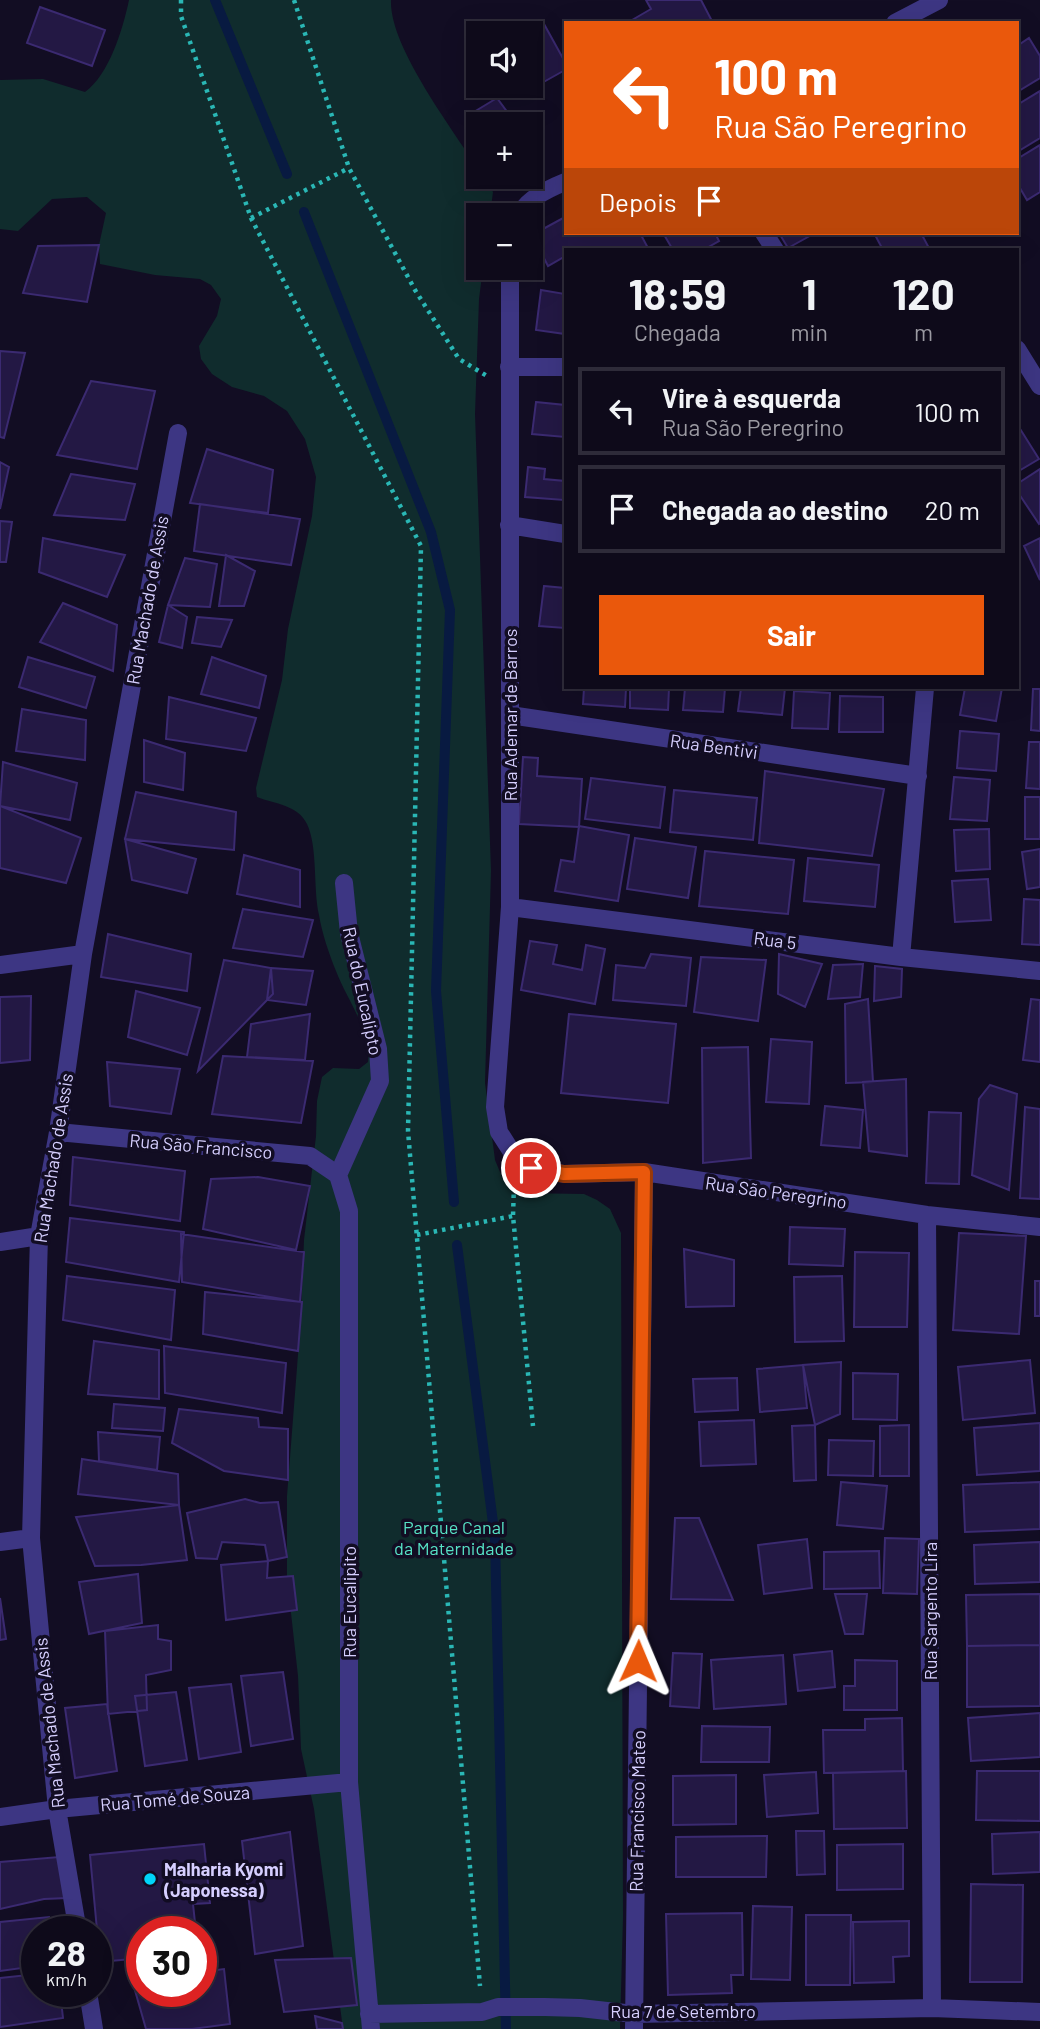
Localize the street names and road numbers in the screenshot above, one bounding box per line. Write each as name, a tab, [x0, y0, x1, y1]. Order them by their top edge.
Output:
street label: Rua Machado de Assis	[121, 514, 173, 686]
street label: Rua Ademar de Barros	[499, 629, 521, 801]
street label: Rua Bentivi	[669, 729, 759, 763]
street label: Rua do Eucalipto	[339, 925, 387, 1057]
street label: Rua 5	[752, 926, 798, 954]
street label: Rua Machado de Assis	[29, 1072, 77, 1244]
street label: Rua São Francisco	[129, 1129, 273, 1163]
street label: Rua São Peregrino	[704, 1171, 848, 1213]
street label: Rua Sargento Lira	[919, 1542, 941, 1680]
street label: Rua Eucalipito	[338, 1546, 360, 1658]
street label: Rua Machado de Assis	[29, 1637, 69, 1809]
street label: Rua Francisco Mateo	[625, 1730, 649, 1892]
street label: Rua Tomé de Souza	[99, 1780, 251, 1816]
street label: Rua 7 de Setembro	[610, 2000, 756, 2022]

